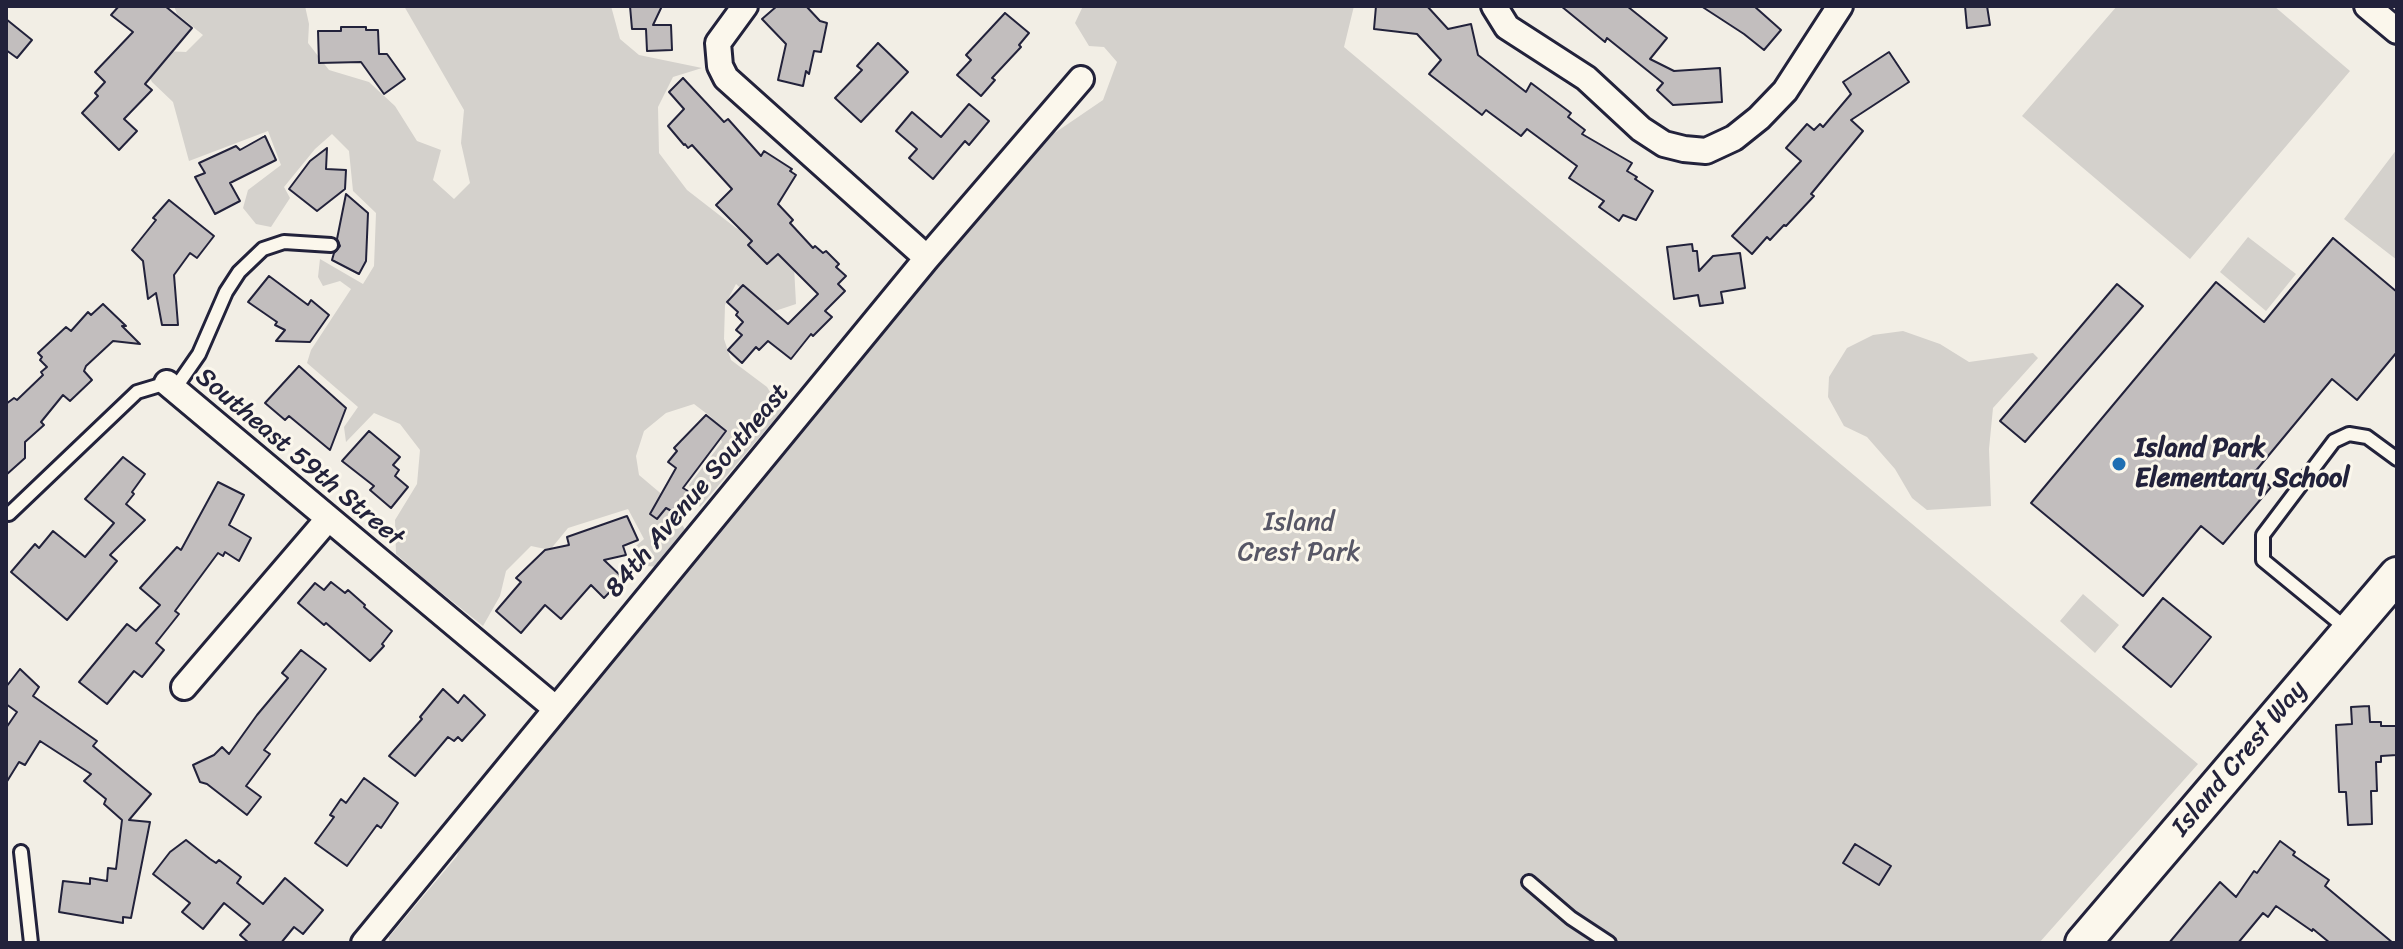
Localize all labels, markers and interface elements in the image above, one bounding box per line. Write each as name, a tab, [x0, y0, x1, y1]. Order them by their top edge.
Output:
street label: Southeast 59th Street	[189, 362, 409, 554]
street label: 84th Avenue Southeast	[599, 378, 797, 604]
place label: Island Park Elementary School	[2135, 433, 2350, 494]
marker: Island Park Elementary School	[2110, 455, 2128, 473]
park label: Island Crest Park	[1238, 507, 1360, 568]
street label: Island Crest Way	[2166, 675, 2314, 843]

